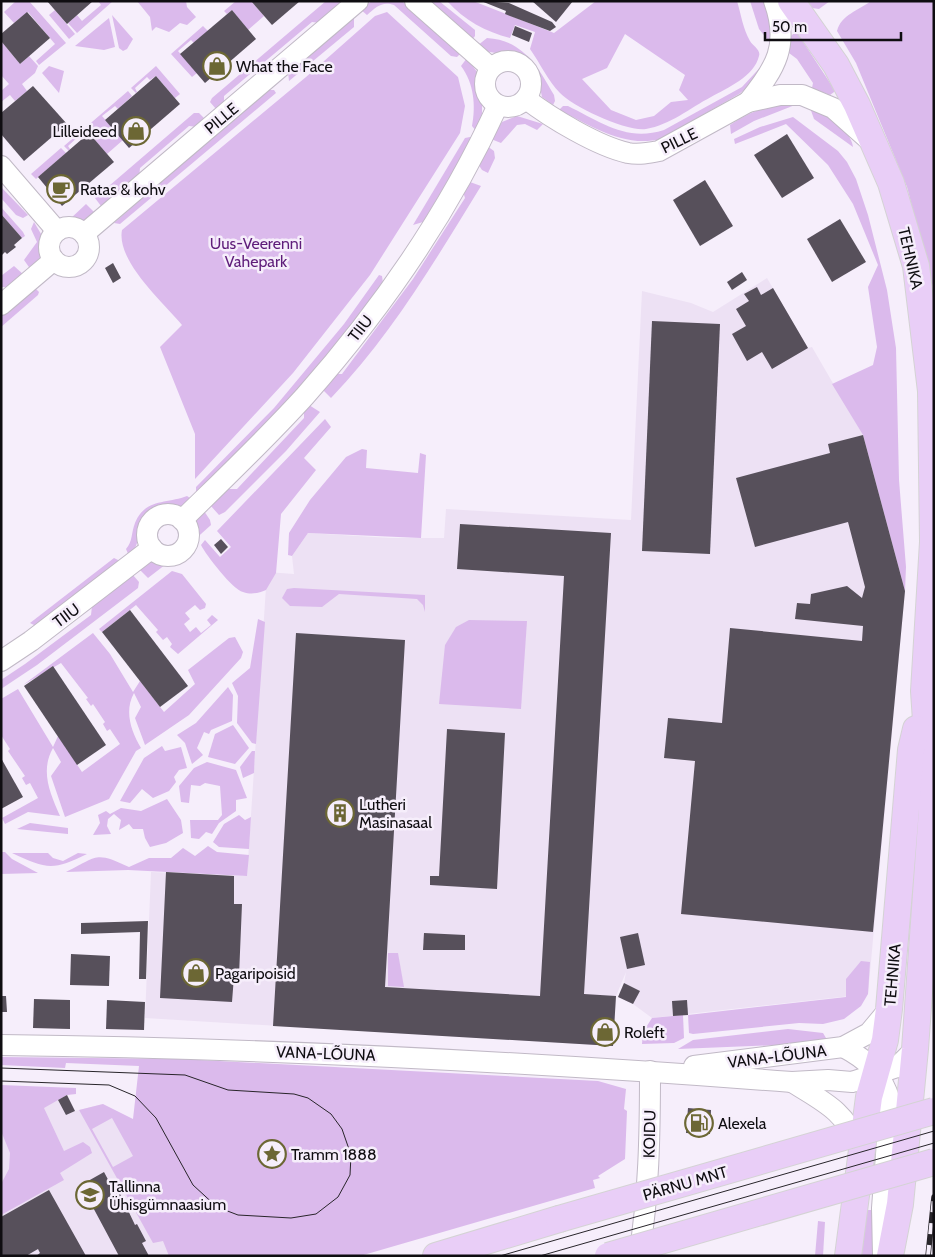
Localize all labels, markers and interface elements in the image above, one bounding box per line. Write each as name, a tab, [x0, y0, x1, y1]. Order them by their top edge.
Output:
scale bar	[765, 10, 901, 42]
text: 50 m	[772, 18, 807, 36]
shop icon: What the Face	[202, 51, 232, 81]
place label: What the Face	[236, 57, 333, 76]
street label: PILLE	[201, 99, 242, 138]
shop icon: Lilleideed	[121, 116, 151, 146]
place label: Lilleideed	[52, 122, 117, 141]
street label: PILLE	[658, 123, 701, 157]
cafe icon: Ratas & kohv	[46, 174, 76, 204]
place label: Ratas & kohv	[80, 180, 166, 199]
street label: TEHNIKA	[894, 225, 927, 291]
park label: Uus-Veerenni Vahepark	[210, 234, 302, 271]
street label: TIIU	[344, 311, 377, 345]
street label: TIIU	[49, 599, 83, 631]
place label: Lutheri Masinasaal	[359, 795, 432, 832]
building icon: Lutheri Masinasaal	[325, 798, 355, 828]
street label: TEHNIKA	[880, 943, 905, 1007]
shop icon: Pagaripoisid	[181, 958, 211, 988]
place label: Pagaripoisid	[215, 964, 296, 983]
shop icon: Roleft	[590, 1017, 620, 1047]
place label: Roleft	[624, 1023, 665, 1042]
street label: VANA-LÕUNA	[727, 1041, 828, 1072]
street label: VANA-LÕUNA	[276, 1042, 376, 1065]
fuel station icon: Alexela	[684, 1108, 714, 1138]
street label: KOIDU	[640, 1110, 659, 1158]
place label: Alexela	[718, 1114, 767, 1133]
place icon: Tramm 1888	[257, 1139, 287, 1169]
place label: Tramm 1888	[291, 1145, 377, 1164]
street label: PÄRNU MNT	[641, 1162, 730, 1205]
place label: Tallinna Ühisgümnaasium	[109, 1177, 226, 1214]
school or university icon: Tallinna Ühisgümnaasium	[75, 1180, 105, 1210]

